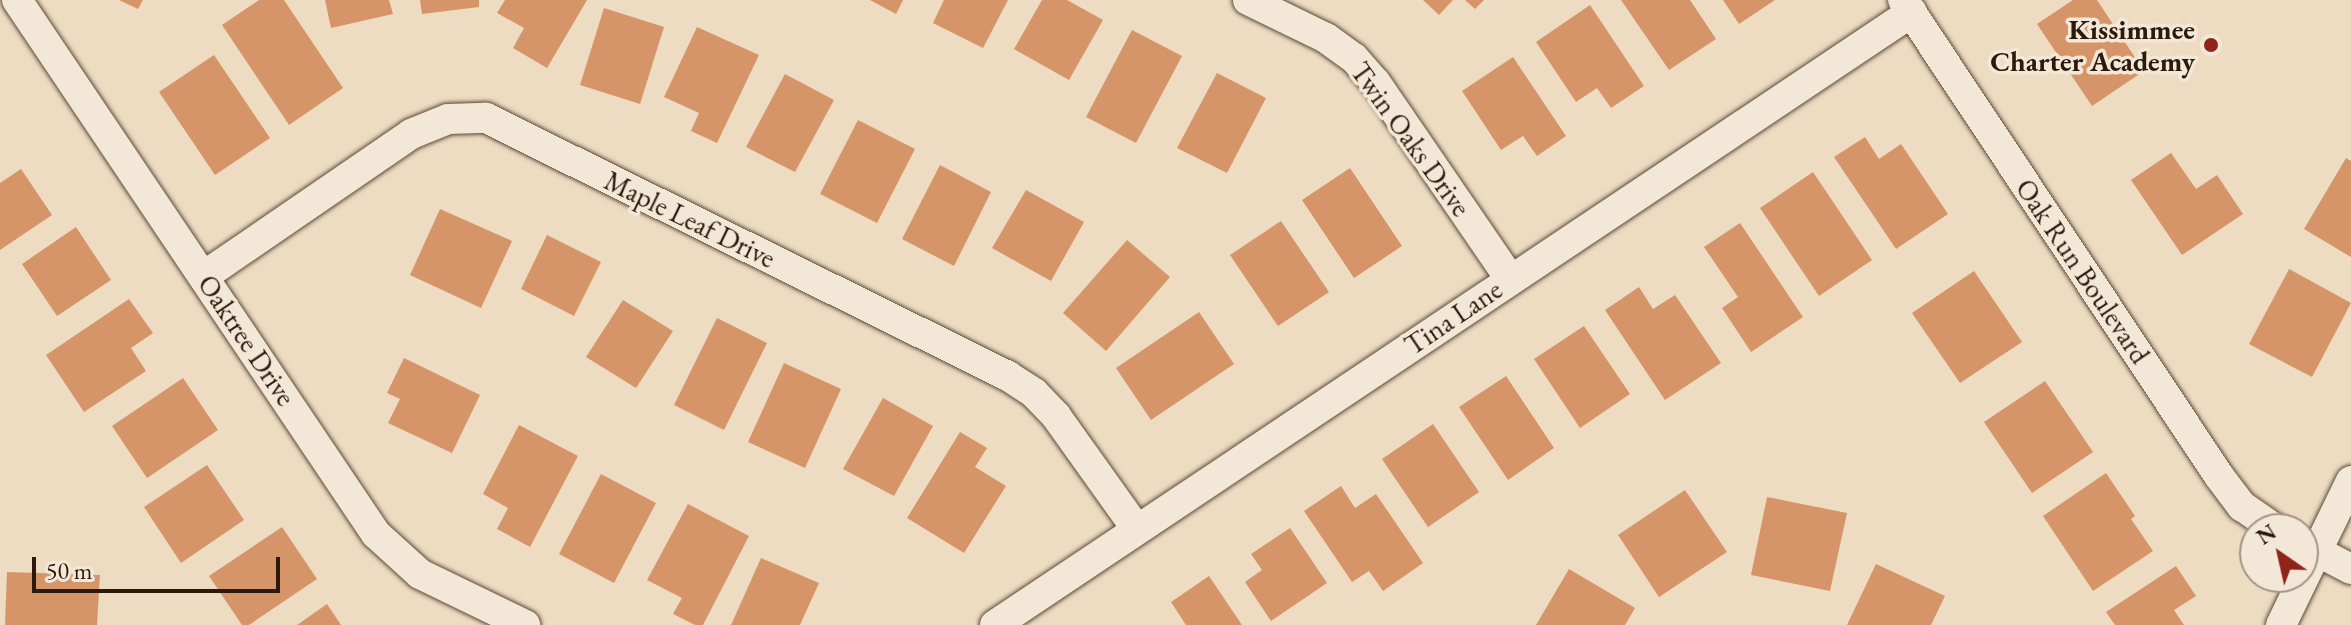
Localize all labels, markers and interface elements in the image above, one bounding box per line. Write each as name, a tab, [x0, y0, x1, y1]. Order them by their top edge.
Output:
place label: Kissimmee Charter Academy	[1990, 12, 2195, 78]
marker: Kissimmee Charter Academy	[2202, 36, 2220, 54]
street label: Twin Oaks Drive	[1344, 55, 1478, 223]
street label: Maple Leaf Drive	[599, 163, 781, 275]
street label: Oak Run Boulevard	[2009, 172, 2157, 370]
street label: Oaktree Drive	[191, 268, 303, 412]
street label: Tina Lane	[1398, 272, 1508, 362]
north arrow	[2239, 513, 2319, 593]
text: N	[2251, 517, 2282, 551]
scale bar	[36, 541, 284, 591]
text: 50 m	[46, 555, 93, 586]

